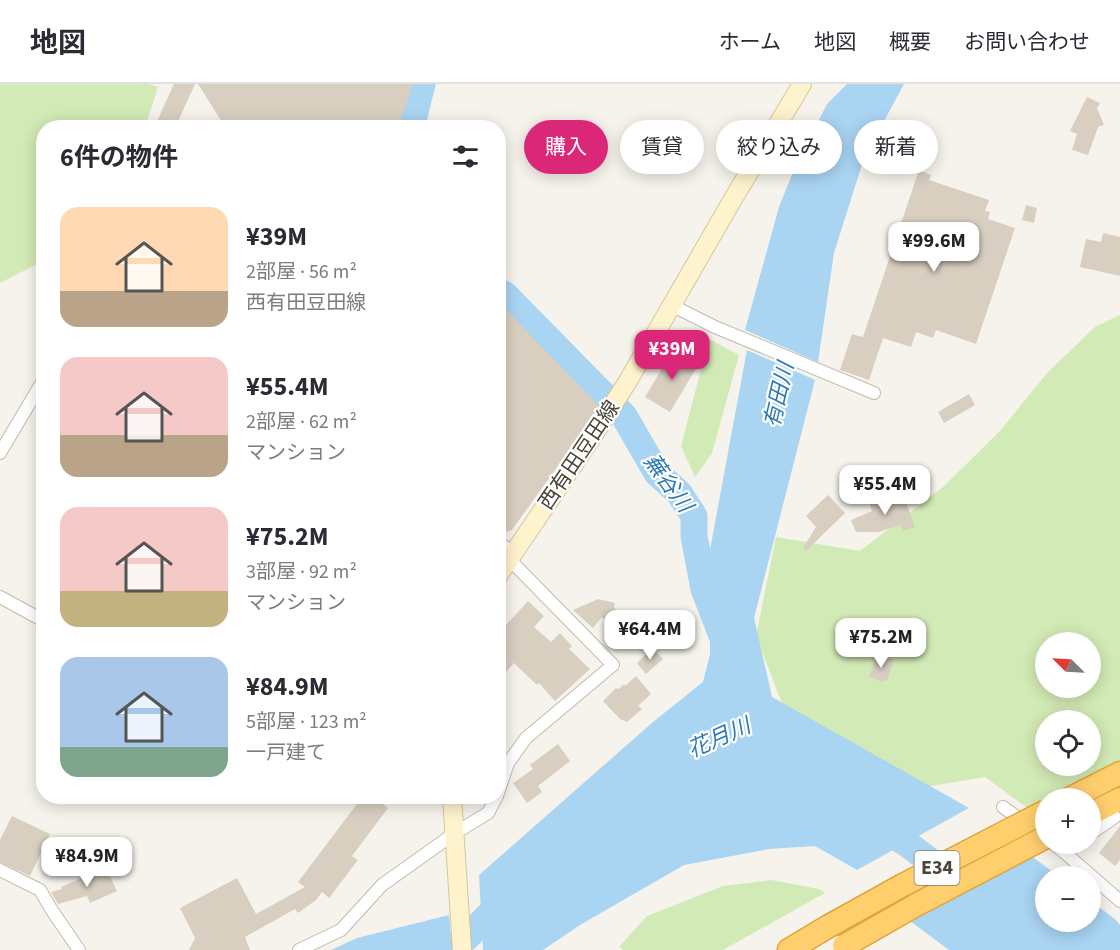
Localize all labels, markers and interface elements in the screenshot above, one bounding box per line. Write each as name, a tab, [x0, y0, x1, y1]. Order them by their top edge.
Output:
text: 地図	[30, 23, 86, 63]
text: ホーム	[719, 27, 781, 57]
text: 地図	[814, 27, 856, 57]
text: 概要	[889, 27, 931, 57]
text: お問い合わせ	[964, 27, 1090, 57]
chip: 購入	[524, 120, 608, 174]
chip: 賃貸	[620, 120, 704, 174]
chip: 絞り込み	[716, 120, 842, 174]
chip: 新着	[854, 120, 938, 174]
text: 6件の物件	[60, 139, 178, 176]
icon: filters	[449, 140, 482, 173]
text: ¥39M	[246, 218, 307, 255]
pin: ¥99.6M	[885, 222, 983, 273]
text: ¥99.6M	[902, 227, 966, 255]
icon: home	[108, 231, 180, 303]
text: 2部屋 · 56 m²	[246, 258, 357, 286]
text: 西有田豆田線	[246, 289, 366, 317]
pin: ¥39M	[636, 330, 708, 381]
text: ¥39M	[649, 335, 695, 363]
water label: 有田川	[756, 357, 802, 431]
text: ¥55.4M	[246, 368, 329, 405]
icon: home	[108, 381, 180, 453]
street label: 西有田豆田線	[531, 394, 627, 516]
text: 2部屋 · 62 m²	[246, 408, 357, 436]
text: マンション	[246, 439, 346, 467]
water label: 蕪谷川	[636, 447, 702, 521]
pin: ¥55.4M	[836, 465, 934, 516]
text: ¥55.4M	[853, 470, 917, 498]
text: ¥75.2M	[246, 518, 329, 555]
icon: home	[108, 531, 180, 603]
text: 3部屋 · 92 m²	[246, 558, 357, 586]
text: マンション	[246, 589, 346, 617]
pin: ¥64.4M	[601, 610, 699, 661]
text: ¥64.4M	[618, 615, 682, 643]
pin: ¥75.2M	[832, 618, 930, 669]
text: ¥75.2M	[849, 623, 913, 651]
north arrow	[1035, 632, 1101, 698]
map controls	[1035, 632, 1101, 932]
text: ¥84.9M	[246, 668, 329, 705]
icon: home	[108, 681, 180, 753]
text: 5部屋 · 123 m²	[246, 708, 367, 736]
water label: 花月川	[682, 709, 757, 766]
button: locate	[1035, 710, 1101, 776]
text: 一戸建て	[246, 739, 326, 767]
button: +	[1035, 788, 1101, 854]
pin: ¥84.9M	[38, 837, 136, 888]
text: ¥84.9M	[55, 842, 119, 870]
road number: E34	[914, 851, 960, 885]
button: −	[1035, 866, 1101, 932]

